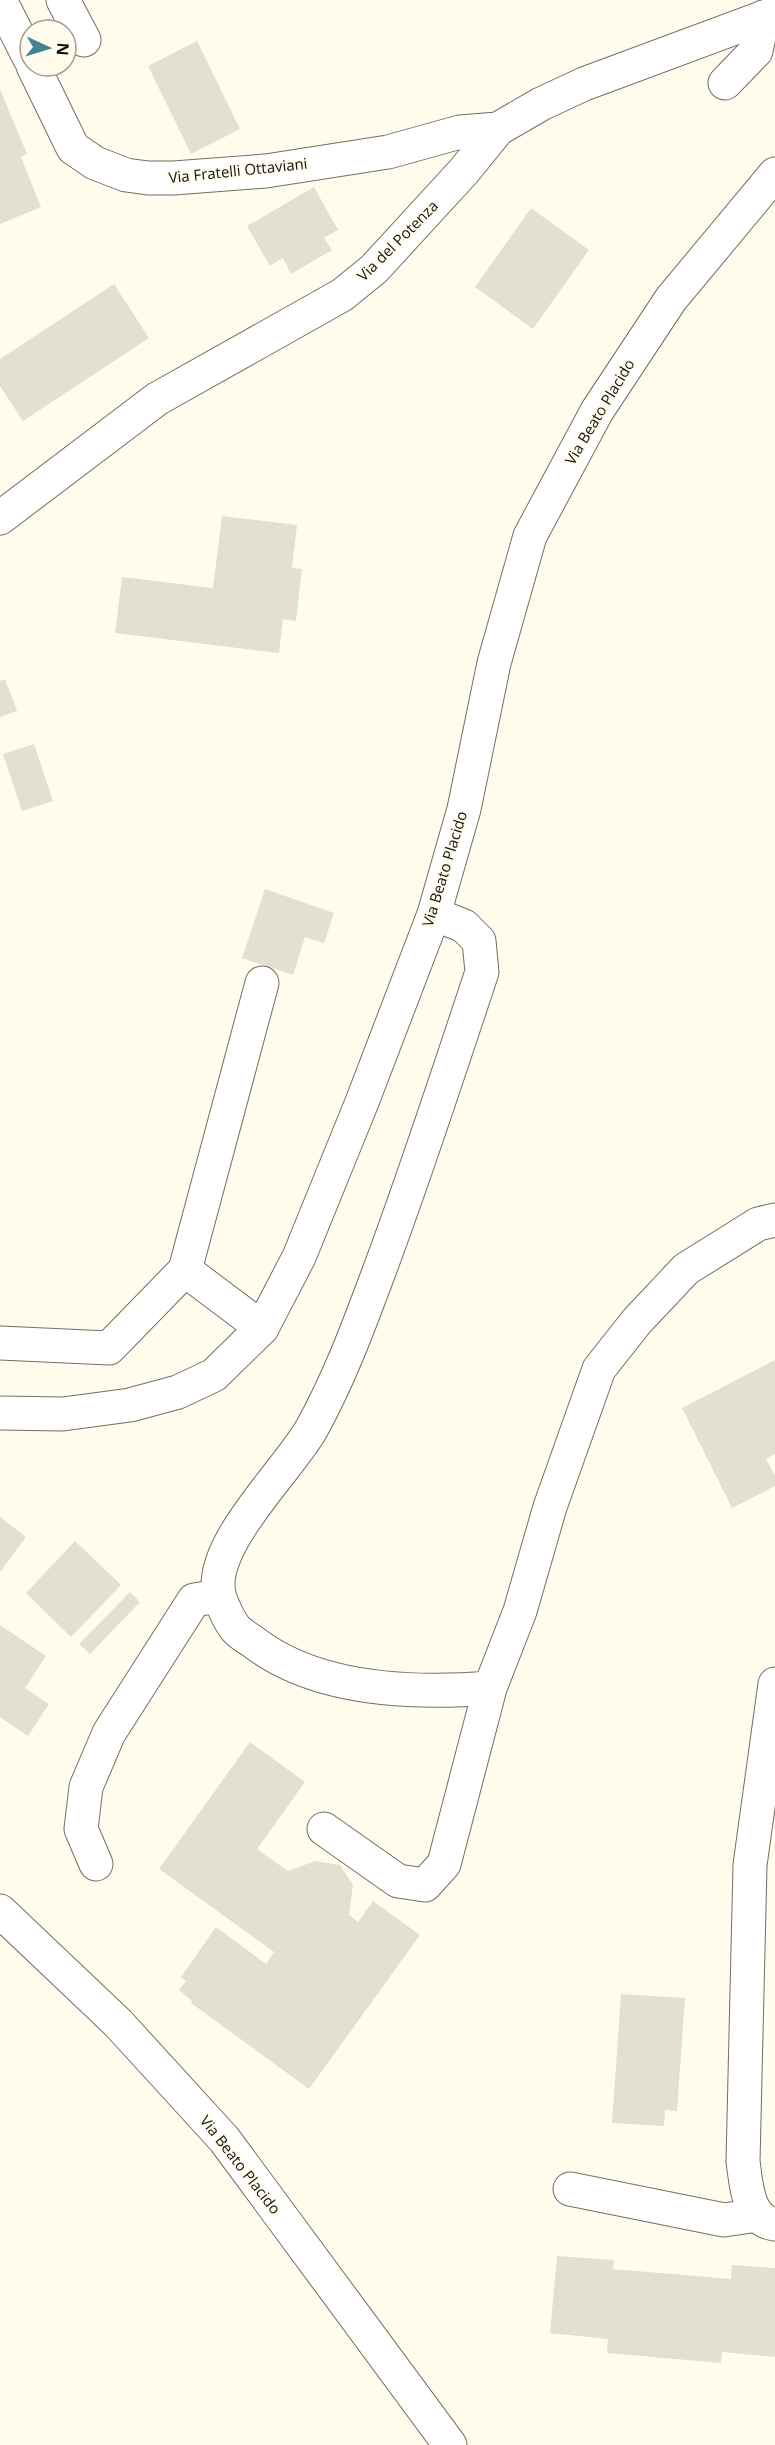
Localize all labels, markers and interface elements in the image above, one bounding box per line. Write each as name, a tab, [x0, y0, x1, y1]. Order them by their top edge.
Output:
north arrow	[18, 18, 78, 78]
text: N	[52, 42, 74, 56]
street label: Via Fratelli Ottaviani	[167, 153, 308, 187]
street label: Via del Potenza	[353, 196, 442, 285]
street label: Via Beato Placido	[560, 355, 639, 468]
street label: Via Beato Placido	[417, 808, 471, 929]
street label: Via Beato Placido	[196, 2111, 286, 2218]

